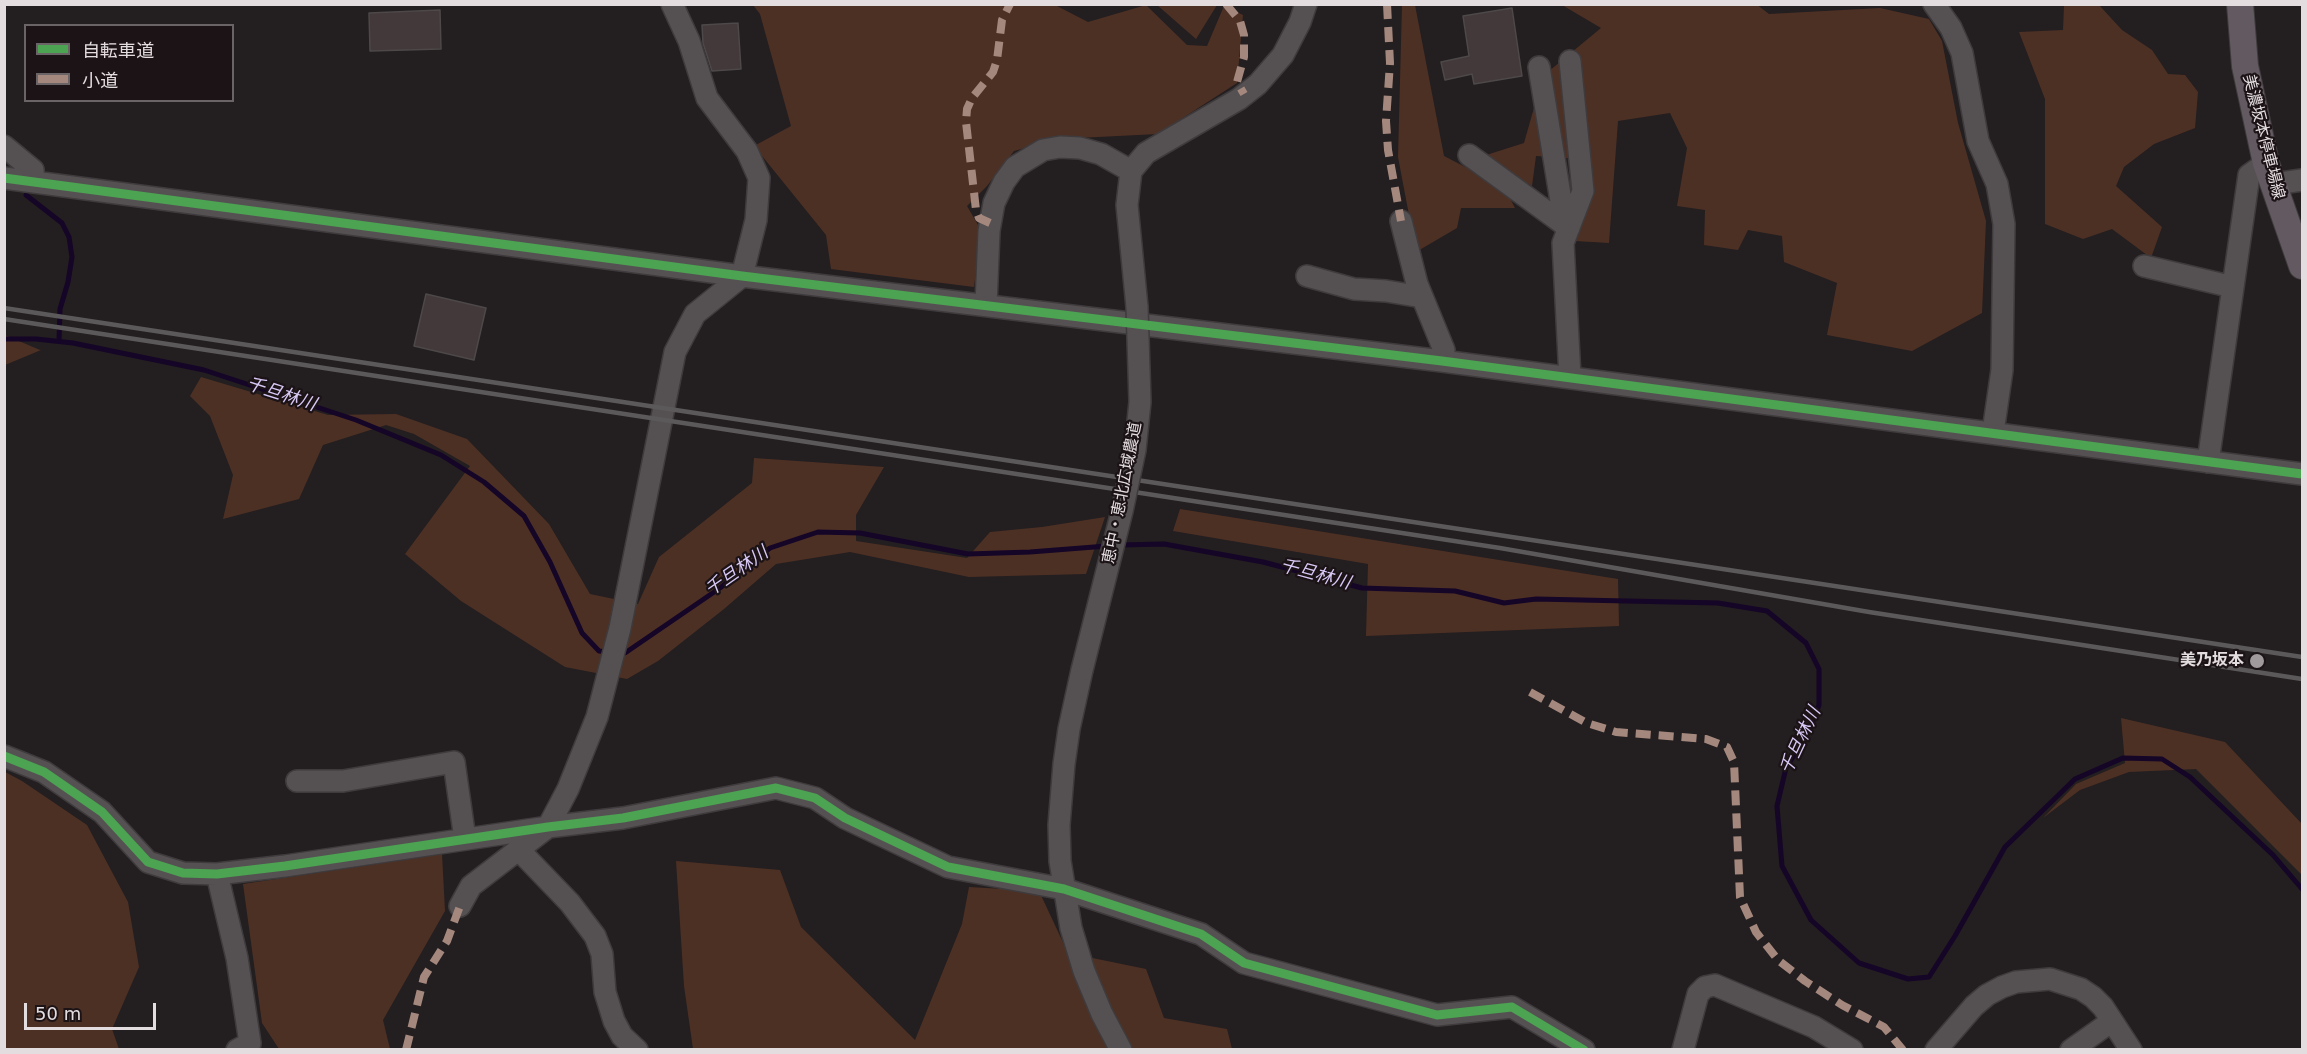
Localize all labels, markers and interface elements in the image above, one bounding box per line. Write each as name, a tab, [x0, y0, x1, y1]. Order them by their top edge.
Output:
legend	[24, 24, 234, 102]
text: 自転車道	[82, 40, 154, 61]
text: 小道	[82, 70, 118, 91]
street label: 美濃坂本停車場線	[2238, 73, 2288, 201]
water label: 千旦林川	[243, 374, 319, 416]
street label: 恵中・恵北広域農道	[1100, 420, 1146, 566]
water label: 千旦林川	[701, 543, 773, 601]
water label: 千旦林川	[1277, 555, 1353, 595]
place label: 美乃坂本	[2180, 651, 2244, 671]
marker: 美乃坂本	[2248, 652, 2266, 670]
water label: 千旦林川	[1776, 704, 1826, 778]
scale bar	[27, 991, 159, 1029]
text: 50 m	[35, 1003, 81, 1024]

